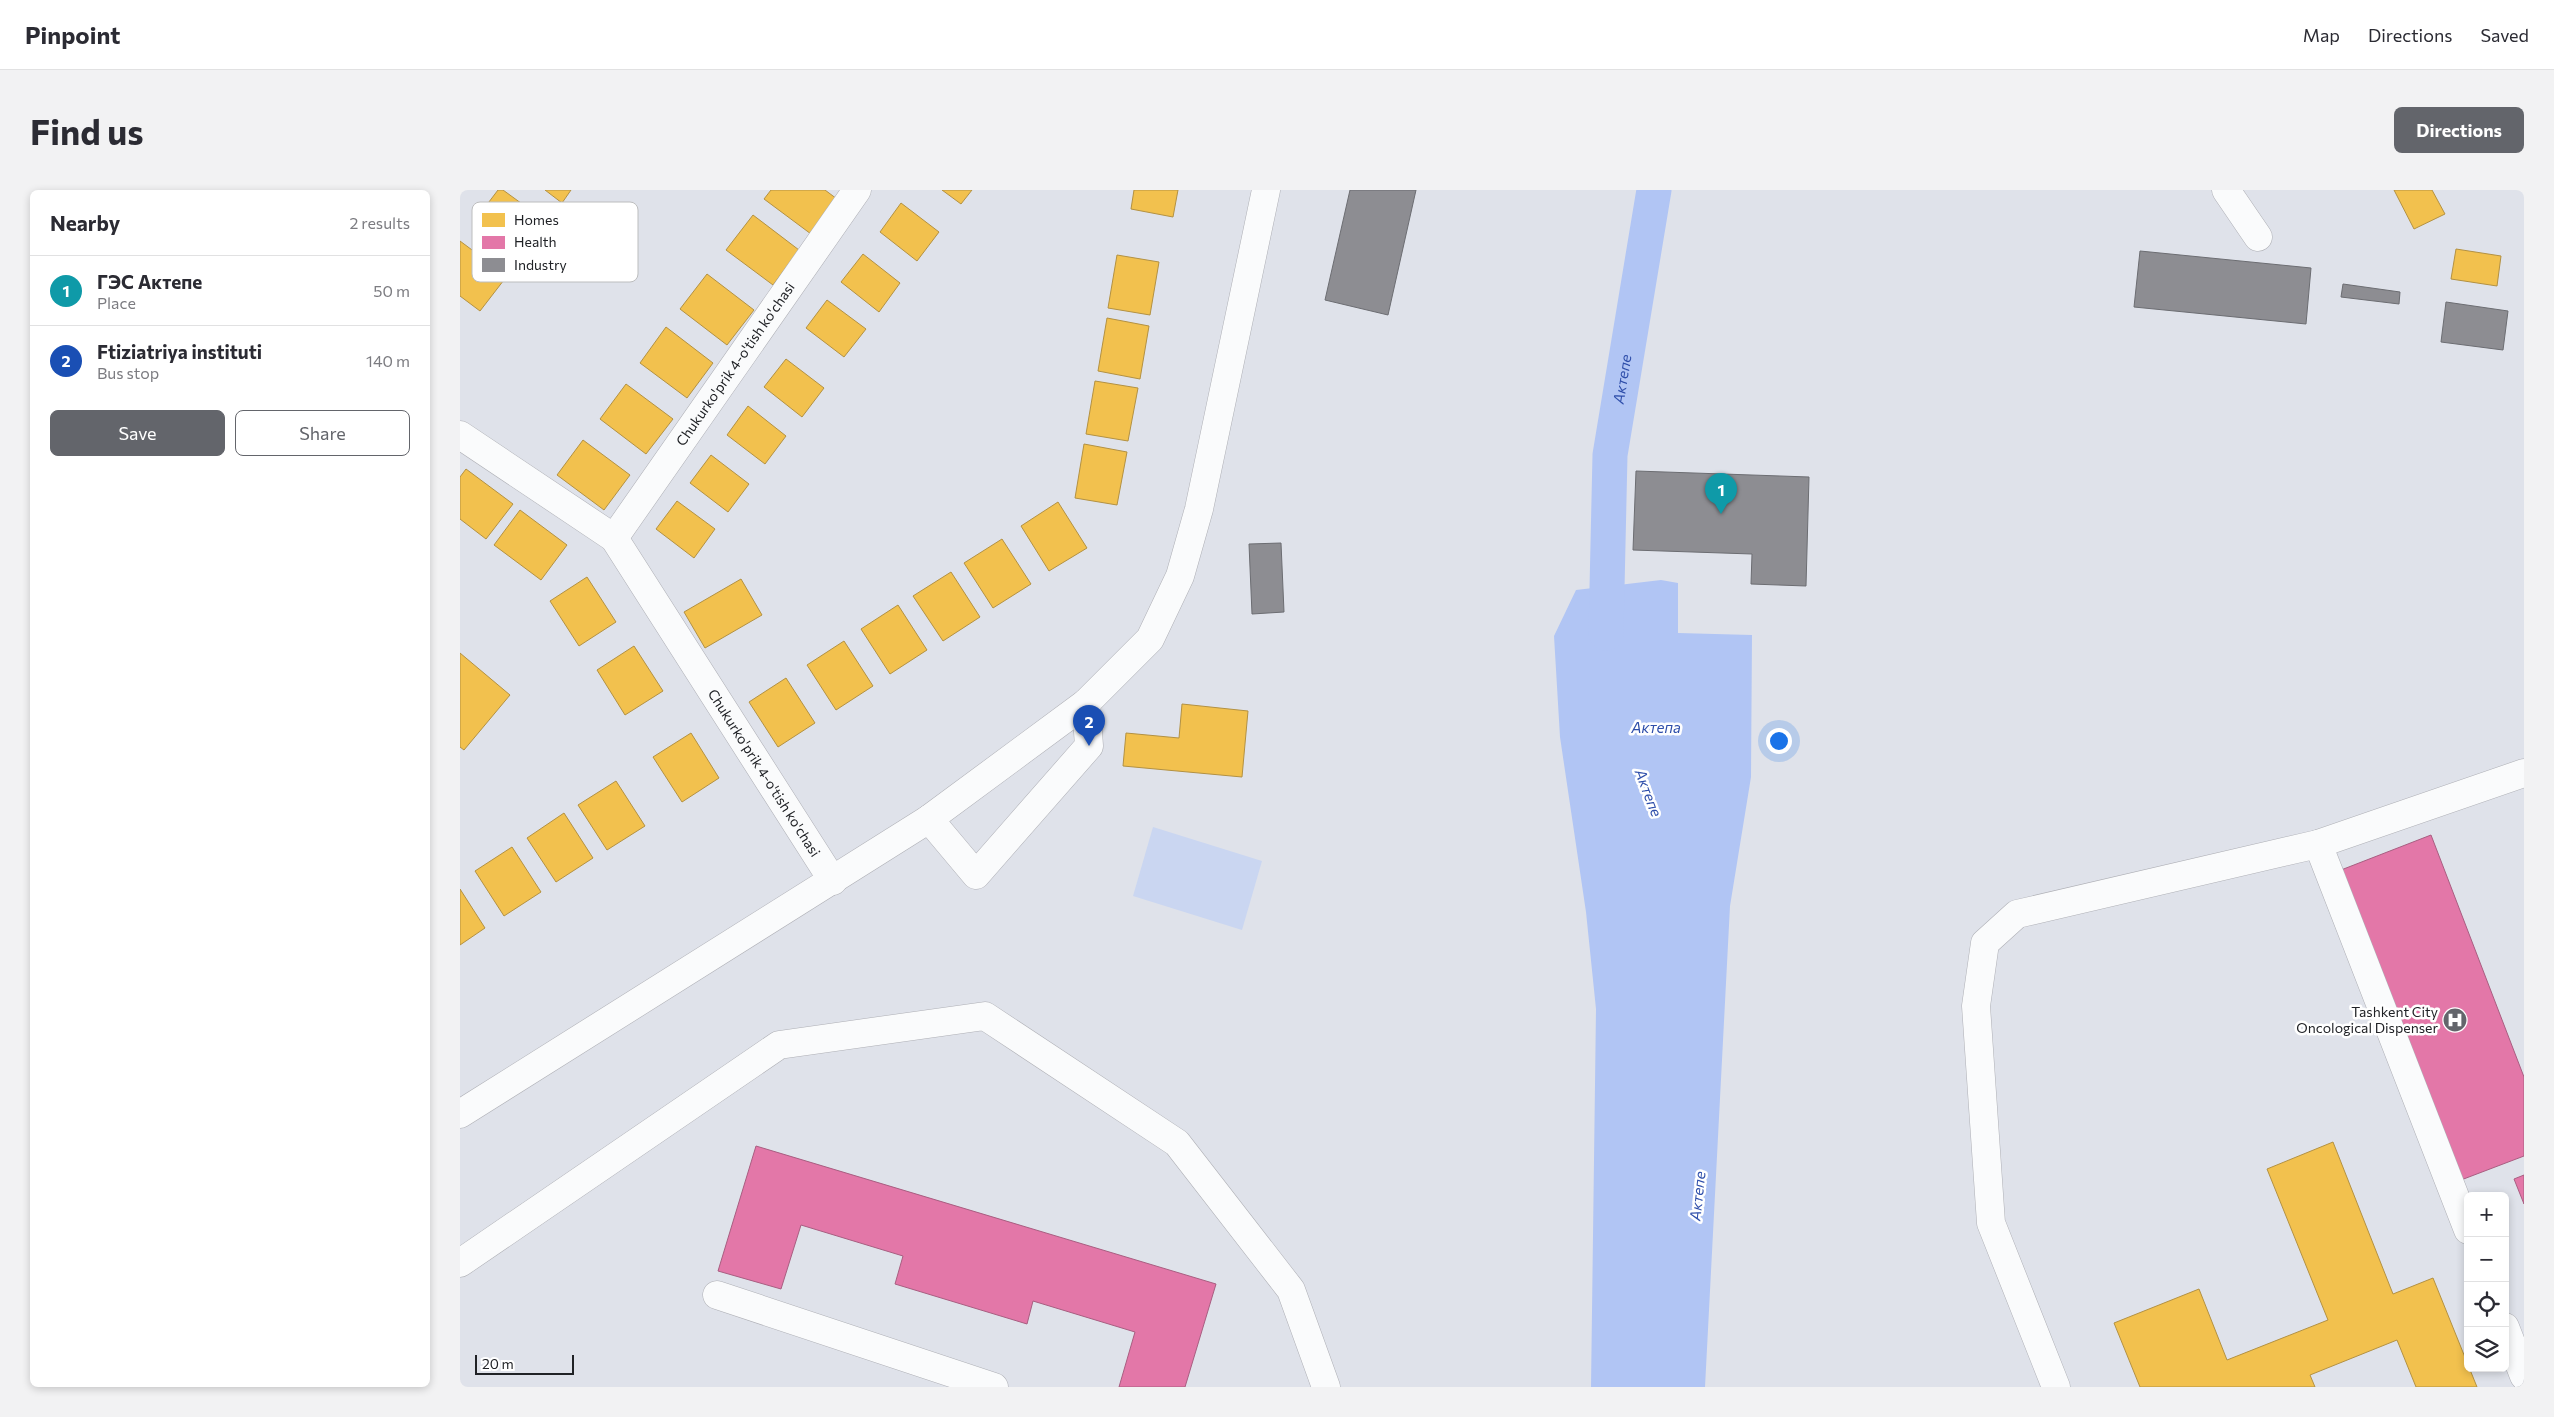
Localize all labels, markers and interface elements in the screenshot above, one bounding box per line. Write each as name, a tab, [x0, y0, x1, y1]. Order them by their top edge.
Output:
text: Pinpoint	[25, 20, 120, 49]
text: Map	[2303, 24, 2340, 46]
text: Directions	[2368, 24, 2452, 46]
text: Saved	[2480, 24, 2529, 46]
button: Directions	[2394, 107, 2524, 153]
text: Find us	[30, 109, 144, 152]
legend	[472, 202, 638, 282]
text: Nearby	[50, 210, 120, 235]
text: Homes	[514, 211, 559, 228]
text: 2 results	[349, 213, 410, 232]
text: Health	[514, 233, 557, 250]
text: Industry	[514, 256, 567, 273]
text: ГЭС Актепe	[97, 270, 202, 293]
street label: Chukurko'prik 4-o'tish ko'chasi	[672, 279, 798, 449]
text: 1	[62, 281, 70, 300]
text: 50 m	[373, 281, 410, 300]
text: Place	[97, 293, 136, 312]
text: Ftiziatriya instituti	[97, 340, 262, 363]
text: 2	[61, 351, 71, 370]
text: 140 m	[366, 351, 410, 370]
water label: Актепе	[1609, 353, 1635, 406]
text: Bus stop	[97, 363, 159, 382]
button: Save	[50, 410, 225, 456]
button: Share	[235, 410, 410, 456]
pin: 1	[1705, 473, 1737, 514]
street label: Chukurko'prik 4-o'tish ko'chasi	[705, 686, 824, 860]
pin: 2	[1073, 705, 1105, 746]
water label: Актепа	[1630, 718, 1681, 736]
your location	[1766, 728, 1792, 754]
water label: Актепе	[1631, 765, 1666, 819]
place label: Tashkent City Oncological Dispenser	[2296, 1003, 2438, 1036]
hospital icon: Tashkent City Oncological Dispenser	[2442, 1007, 2468, 1033]
water label: Актепе	[1685, 1170, 1709, 1223]
map controls	[2464, 1192, 2509, 1372]
button: +	[2464, 1192, 2509, 1237]
button: −	[2464, 1237, 2509, 1282]
button: locate	[2464, 1282, 2509, 1327]
button: layers	[2464, 1327, 2509, 1372]
scale bar	[475, 1352, 574, 1375]
text: 20 m	[482, 1355, 514, 1372]

